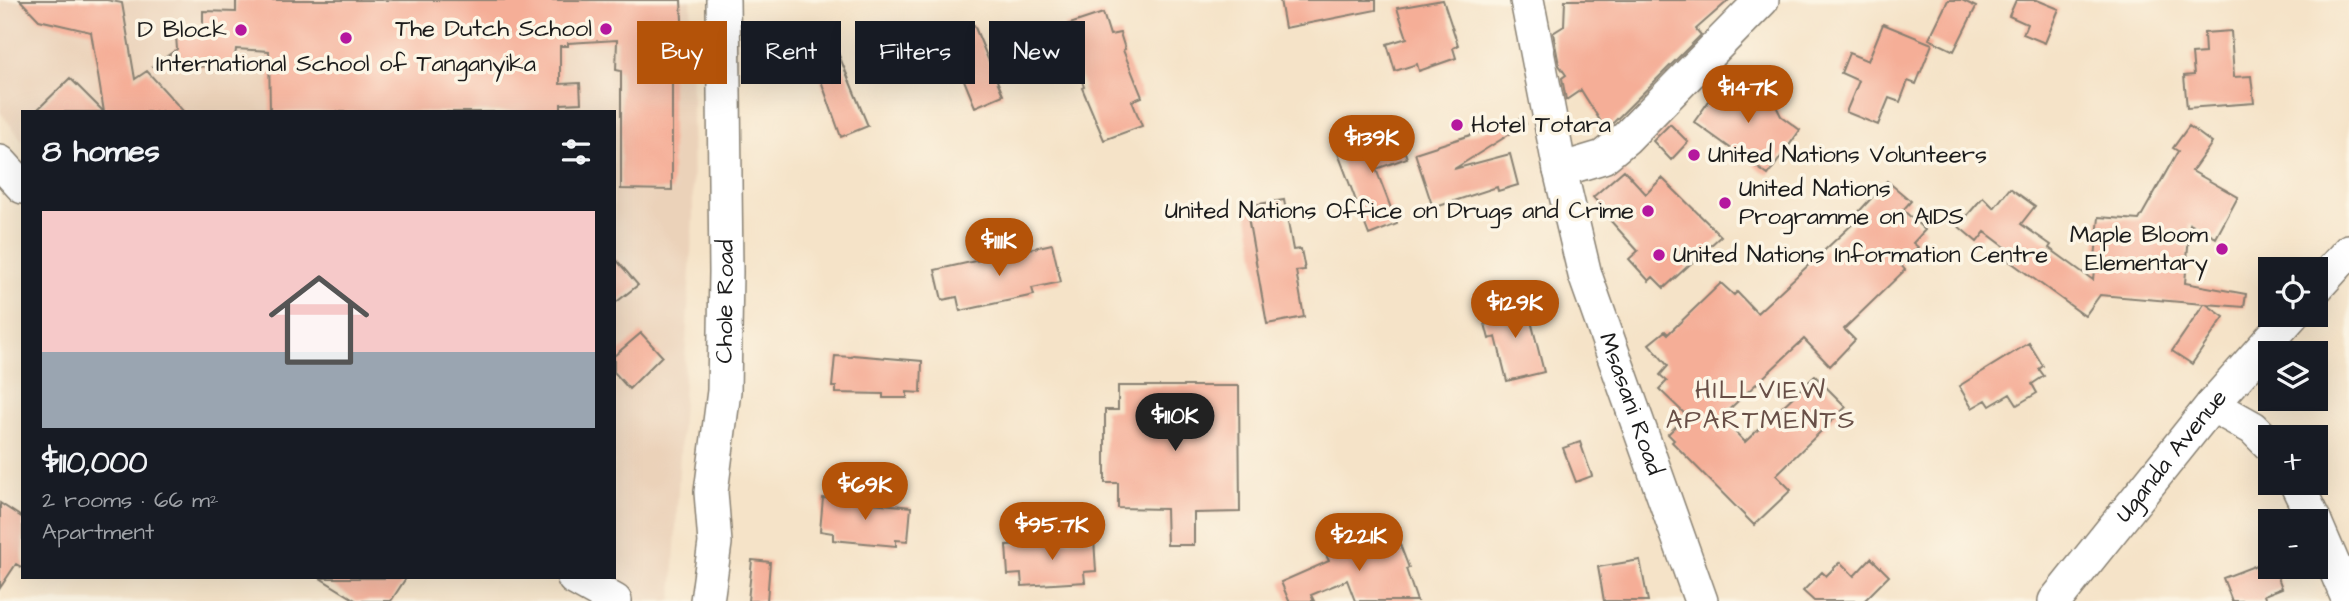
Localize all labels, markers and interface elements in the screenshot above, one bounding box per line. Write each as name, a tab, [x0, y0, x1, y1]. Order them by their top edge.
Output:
place label: The Dutch School	[395, 12, 592, 46]
place label: D Block	[138, 13, 227, 47]
marker: The Dutch School	[598, 21, 614, 37]
chip: Buy	[637, 21, 727, 84]
chip: Rent	[741, 21, 841, 84]
chip: Filters	[855, 21, 975, 84]
chip: New	[989, 21, 1085, 84]
marker: D Block	[233, 22, 249, 38]
marker: International School of Tanganyika	[338, 30, 354, 46]
place label: International School of Tanganyika	[156, 47, 536, 82]
pin: $147K	[1699, 66, 1797, 125]
text: $147K	[1718, 72, 1778, 104]
place label: Hotel Totara	[1471, 108, 1611, 142]
pin: $139K	[1323, 116, 1421, 175]
marker: Hotel Totara	[1449, 117, 1465, 133]
text: $139K	[1345, 122, 1399, 154]
text: 8 homes	[42, 131, 160, 173]
icon: filters	[557, 133, 595, 171]
place label: United Nations Volunteers	[1708, 138, 1987, 172]
marker: United Nations Volunteers	[1686, 147, 1702, 163]
place label: United Nations Programme on AIDS	[1739, 172, 1964, 235]
place label: United Nations Office on Drugs and Crime	[1165, 194, 1634, 229]
marker: United Nations Programme on AIDS	[1717, 195, 1733, 211]
marker: United Nations Office on Drugs and Crime	[1640, 203, 1656, 219]
pin: $111K	[950, 218, 1048, 278]
place label: Maple Bloom Elementary	[2070, 218, 2208, 281]
text: $111K	[981, 225, 1017, 257]
place label: United Nations Information Centre	[1673, 238, 2048, 272]
street label: Chole Road	[707, 239, 743, 364]
marker: Maple Bloom Elementary	[2214, 241, 2230, 257]
marker: United Nations Information Centre	[1651, 247, 1667, 263]
icon: home	[256, 257, 382, 383]
map controls	[2258, 257, 2328, 579]
button: locate	[2258, 257, 2328, 327]
pin: $129K	[1466, 280, 1564, 340]
text: $129K	[1487, 287, 1543, 319]
street label: Msasani Road	[1590, 328, 1672, 480]
button: layers	[2258, 341, 2328, 411]
district label: HILLVIEW APARTMENTS	[1666, 372, 1856, 438]
street label: Uganda Avenue	[2107, 382, 2235, 530]
pin: $110K	[1126, 393, 1224, 453]
text: $110K	[1151, 400, 1199, 432]
button: +	[2258, 425, 2328, 495]
text: $110,000	[42, 442, 147, 484]
pin: $69K	[824, 462, 906, 522]
text: $69K	[838, 469, 892, 501]
text: 2 rooms · 66 m²	[42, 484, 219, 516]
pin: $95.7K	[995, 503, 1109, 562]
text: $95.7K	[1015, 509, 1089, 541]
button: −	[2258, 509, 2328, 579]
pin: $221K	[1310, 514, 1408, 573]
text: Apartment	[42, 516, 154, 548]
text: $221K	[1331, 520, 1387, 552]

